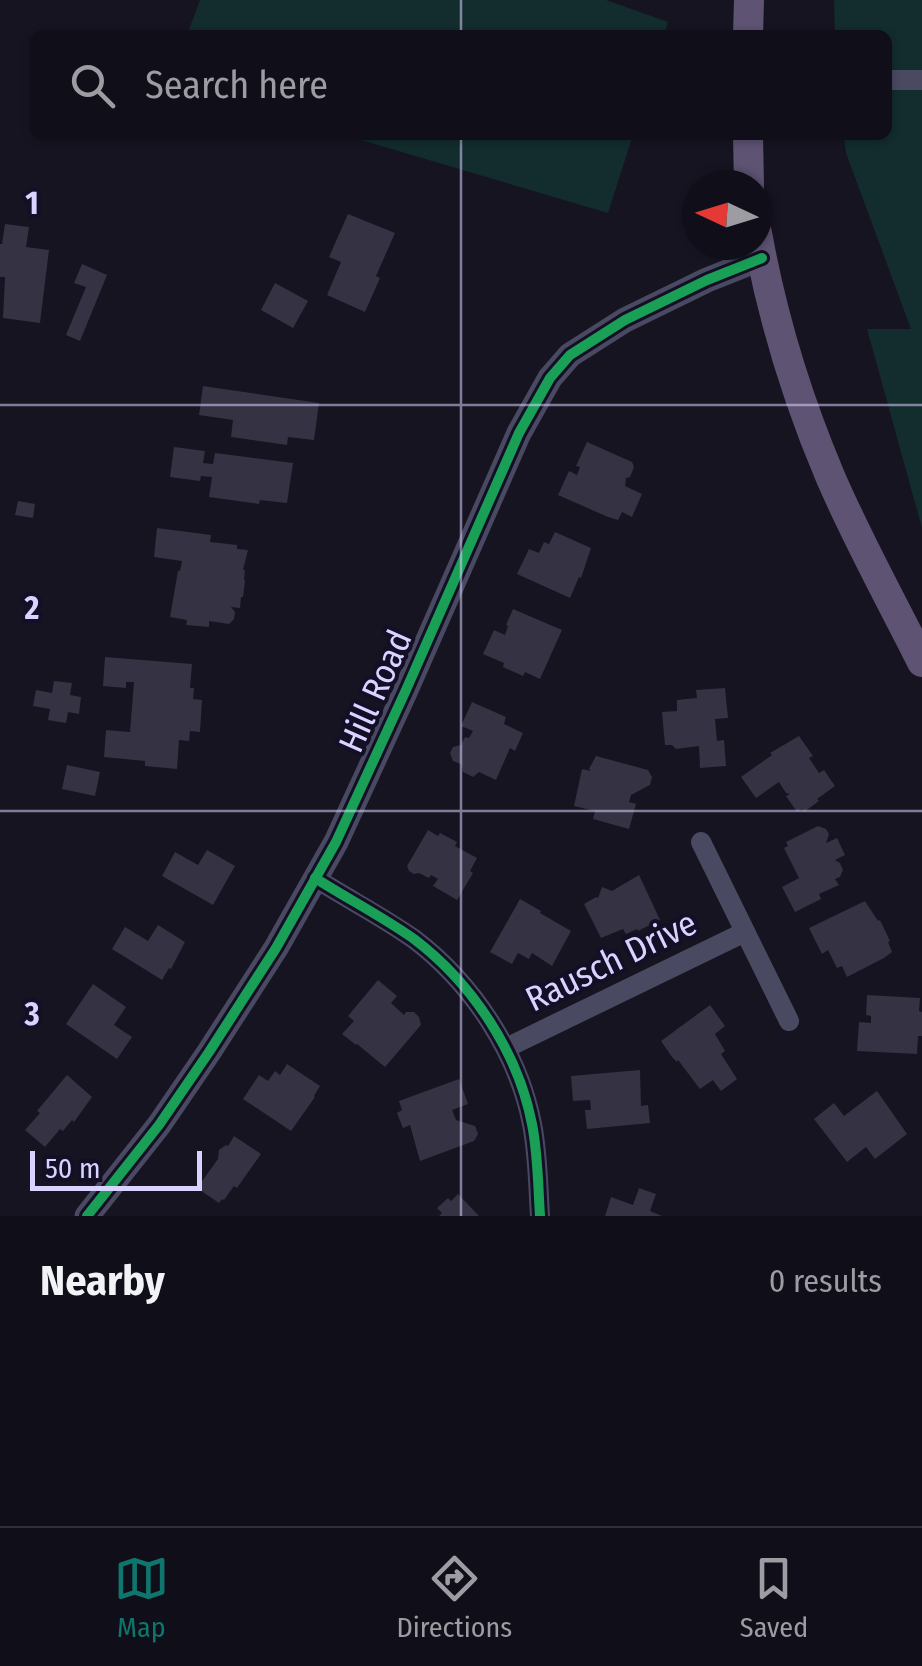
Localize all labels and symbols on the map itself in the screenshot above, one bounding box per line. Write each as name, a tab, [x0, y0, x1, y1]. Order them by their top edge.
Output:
north arrow	[682, 170, 772, 260]
text: 1	[25, 184, 39, 222]
text: 2	[24, 589, 40, 627]
street label: Hill Road	[330, 623, 420, 759]
street label: Rausch Drive	[519, 902, 703, 1020]
text: 3	[23, 995, 40, 1033]
scale bar	[30, 1146, 202, 1190]

